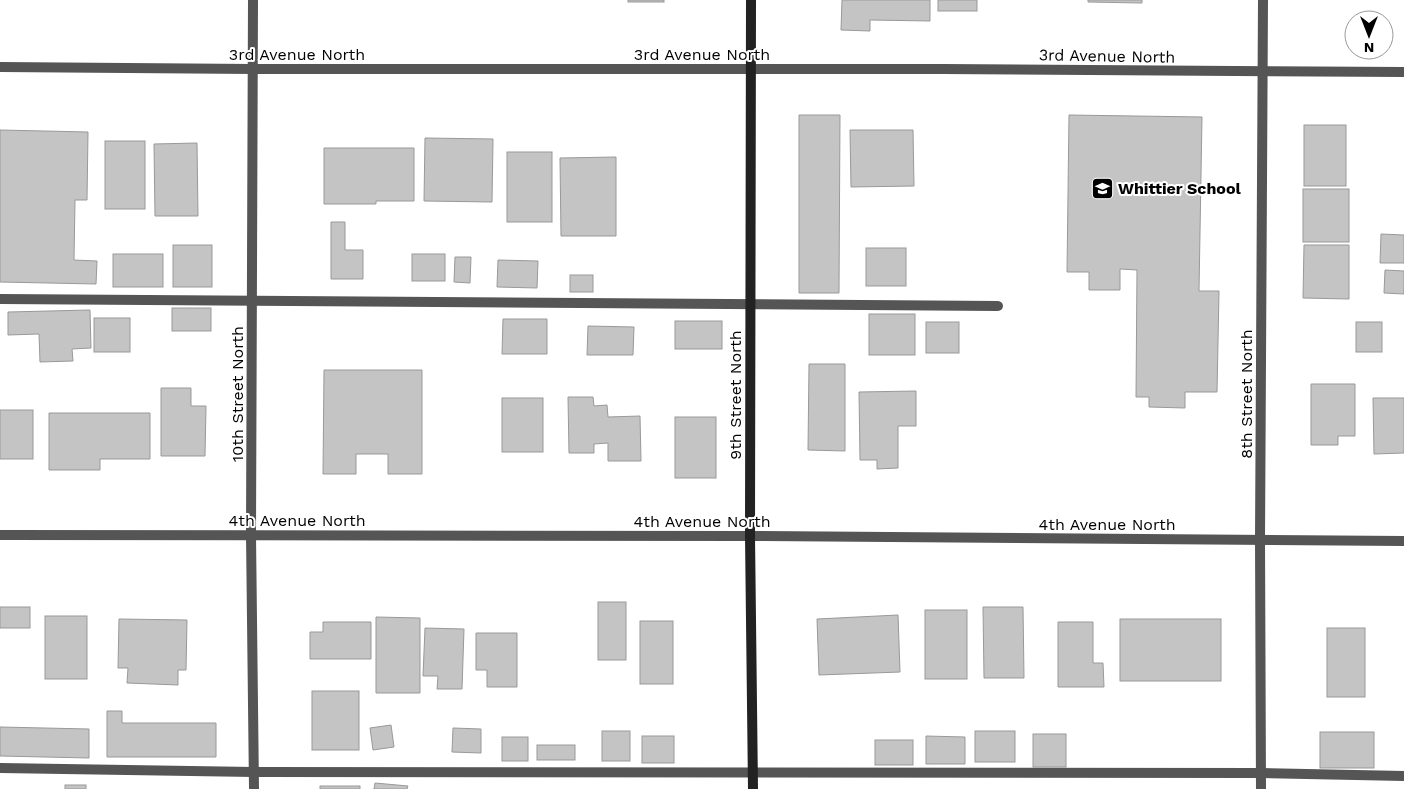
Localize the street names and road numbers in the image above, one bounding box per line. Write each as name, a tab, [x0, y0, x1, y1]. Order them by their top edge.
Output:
street label: 3rd Avenue North	[229, 45, 365, 64]
street label: 3rd Avenue North	[634, 45, 770, 64]
street label: 3rd Avenue North	[1039, 45, 1175, 67]
street label: 10th Street North	[228, 326, 247, 462]
street label: 8th Street North	[1237, 329, 1256, 459]
street label: 9th Street North	[726, 330, 745, 460]
street label: 4th Avenue North	[228, 511, 366, 530]
street label: 4th Avenue North	[633, 512, 771, 531]
street label: 4th Avenue North	[1038, 515, 1176, 534]

